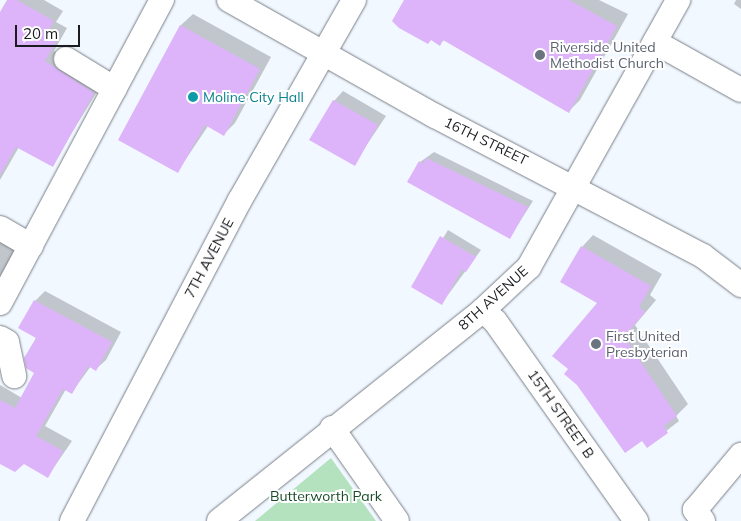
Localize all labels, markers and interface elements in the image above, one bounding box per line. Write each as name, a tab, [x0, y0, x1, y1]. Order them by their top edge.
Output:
scale bar	[18, 15, 82, 47]
text: 20 m	[23, 24, 58, 43]
place label: Riverside United Methodist Church	[550, 39, 664, 72]
marker: Riverside United Methodist Church	[534, 49, 546, 61]
place label: Moline City Hall	[203, 89, 304, 105]
marker: Moline City Hall	[187, 91, 199, 103]
street label: 16TH STREET	[441, 113, 531, 169]
street label: 7TH AVENUE	[181, 215, 237, 301]
street label: 8TH AVENUE	[455, 262, 531, 334]
place label: First United Presbyterian	[606, 328, 688, 361]
marker: First United Presbyterian	[590, 338, 602, 350]
street label: 15TH STREET B	[524, 367, 598, 461]
park label: Butterworth Park	[270, 488, 382, 504]

